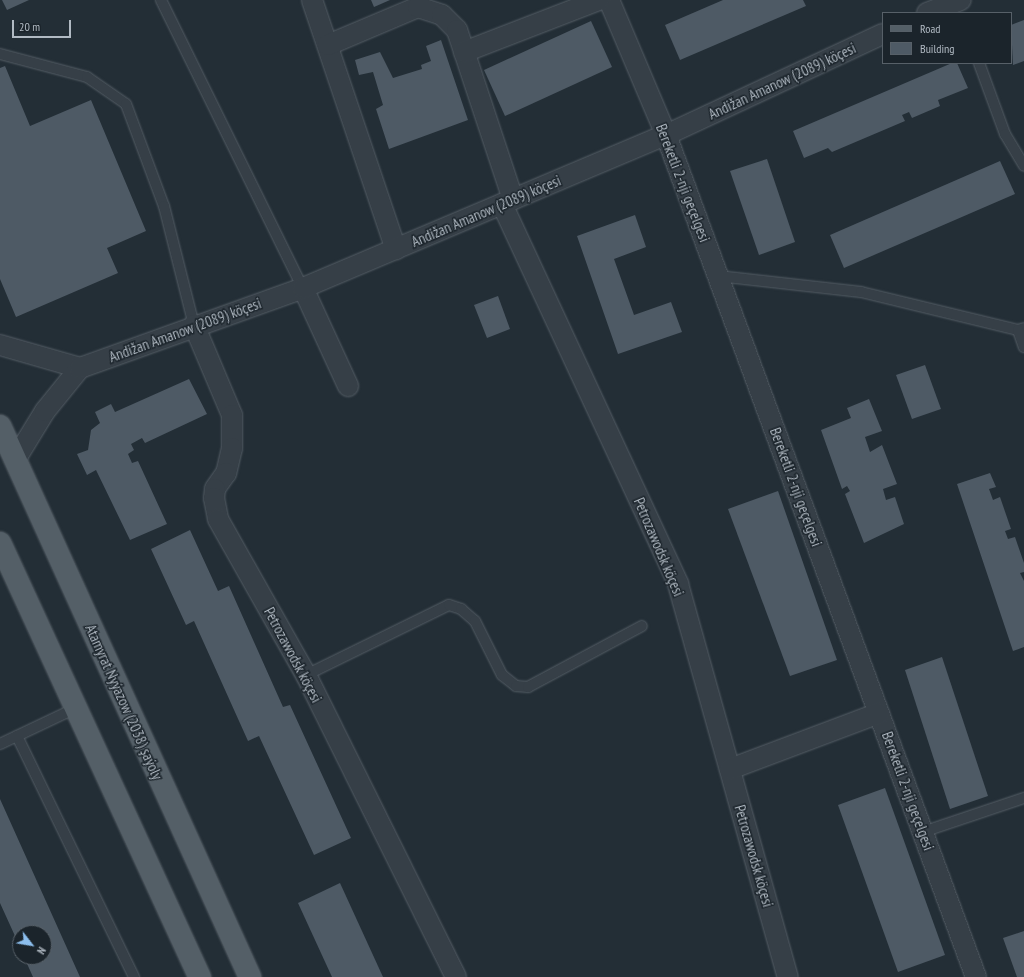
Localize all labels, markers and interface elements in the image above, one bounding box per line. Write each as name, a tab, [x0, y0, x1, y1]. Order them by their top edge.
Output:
scale bar	[14, 12, 73, 38]
legend	[882, 12, 1012, 64]
text: 20 m	[19, 19, 40, 34]
text: Road	[920, 21, 940, 36]
street label: Andižan Amanow (2089) köçesi	[705, 39, 859, 123]
text: Building	[920, 41, 955, 56]
street label: Bereketli 2-nji geçelgesi	[652, 121, 714, 245]
street label: Andižan Amanow (2089) köçesi	[408, 171, 564, 251]
street label: Andižan Amanow (2089) köçesi	[106, 294, 264, 366]
street label: Bereketli 2-nji geçelgesi	[766, 425, 826, 549]
street label: Petrozawodsk köçesi	[630, 495, 688, 599]
street label: Petrozawodsk köçesi	[260, 604, 326, 706]
street label: Atamyrat Nyýazow (2038) şaýoly	[82, 621, 166, 783]
street label: Bereketli 2-nji geçelgesi	[878, 729, 938, 853]
street label: Petrozawodsk köçesi	[731, 803, 777, 909]
north arrow	[12, 925, 52, 965]
text: N	[34, 945, 49, 957]

